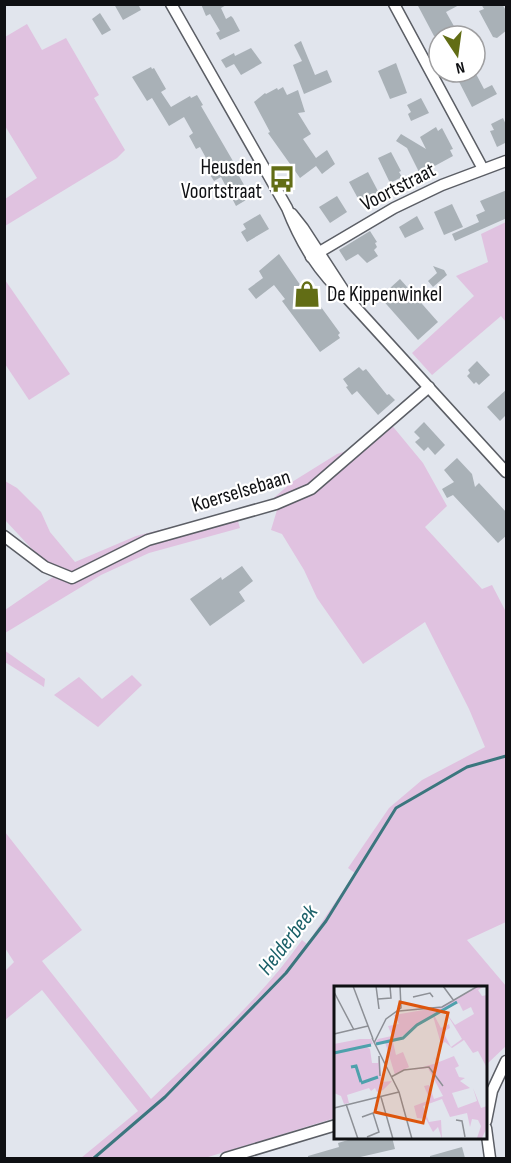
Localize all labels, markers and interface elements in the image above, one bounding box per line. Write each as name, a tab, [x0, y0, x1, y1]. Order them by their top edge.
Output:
north arrow	[427, 24, 487, 84]
text: N	[454, 57, 466, 77]
place label: Heusden Voortstraat	[181, 155, 262, 204]
street label: Voortstraat	[356, 157, 440, 217]
bus stop icon: Heusden Voortstraat	[267, 164, 297, 194]
shop icon: De Kippenwinkel	[292, 279, 322, 309]
place label: De Kippenwinkel	[327, 282, 442, 307]
street label: Koerselsebaan	[189, 464, 293, 518]
water label: Helderbeek	[252, 899, 324, 980]
inset map	[334, 986, 487, 1139]

